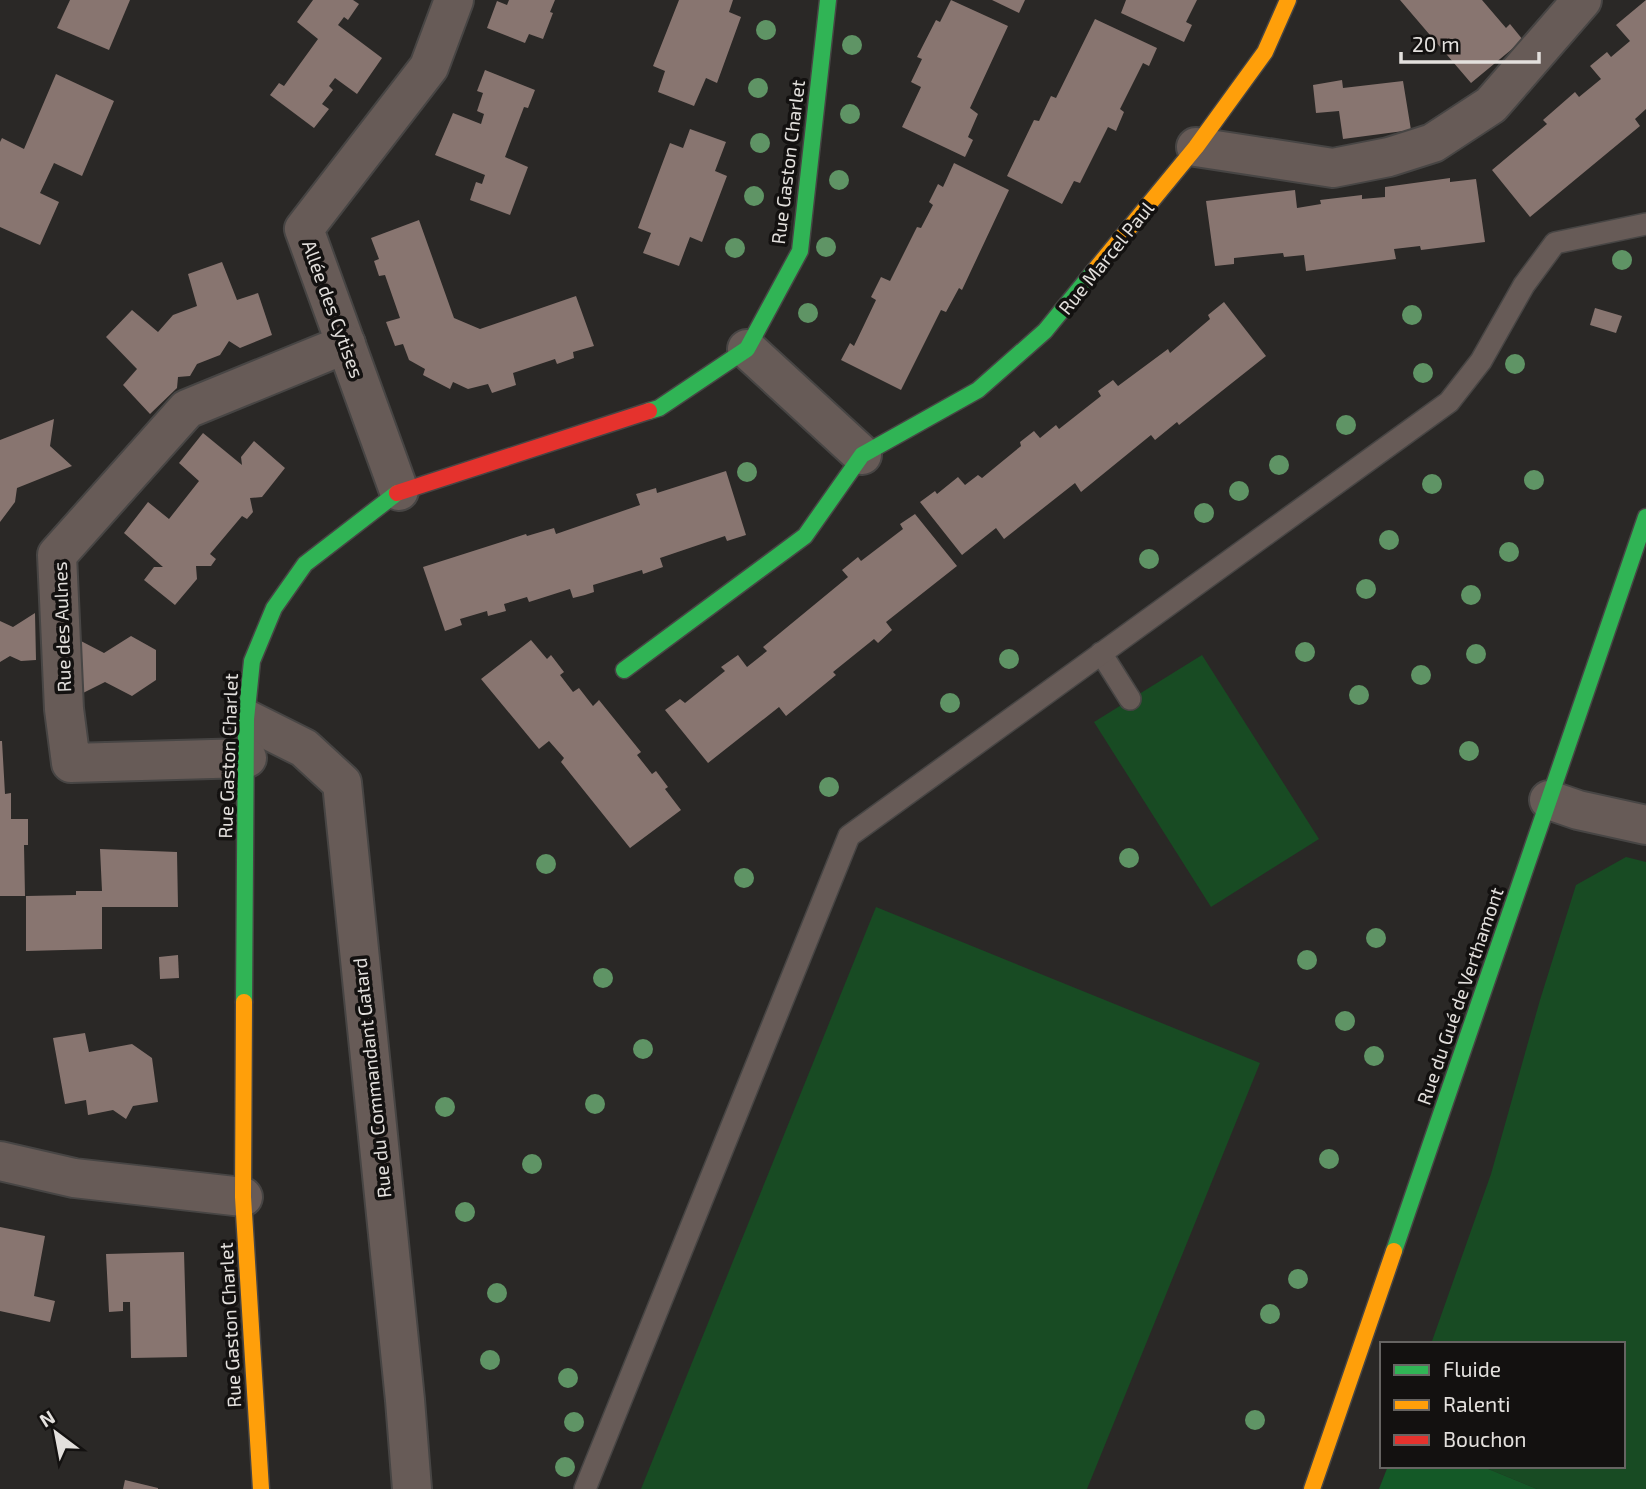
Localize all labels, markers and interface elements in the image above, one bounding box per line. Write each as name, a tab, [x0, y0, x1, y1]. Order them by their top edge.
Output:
scale bar	[1401, 21, 1539, 65]
text: 20 m	[1412, 31, 1460, 56]
street label: Rue Gaston Charlet	[766, 78, 809, 245]
street label: Rue Marcel Paul	[1053, 196, 1158, 319]
street label: Allée des Cytises	[298, 237, 369, 381]
street label: Rue des Aulnes	[48, 561, 75, 693]
street label: Rue Gaston Charlet	[213, 673, 242, 839]
street label: Rue du Gué de Verthamont	[1412, 884, 1508, 1107]
street label: Rue du Commandant Gatard	[347, 957, 396, 1199]
street label: Rue Gaston Charlet	[214, 1242, 245, 1408]
legend	[1380, 1342, 1625, 1468]
text: Fluide	[1443, 1356, 1501, 1381]
text: Ralenti	[1443, 1391, 1510, 1416]
north arrow	[21, 1398, 91, 1468]
text: N	[35, 1405, 59, 1432]
text: Bouchon	[1443, 1426, 1527, 1451]

